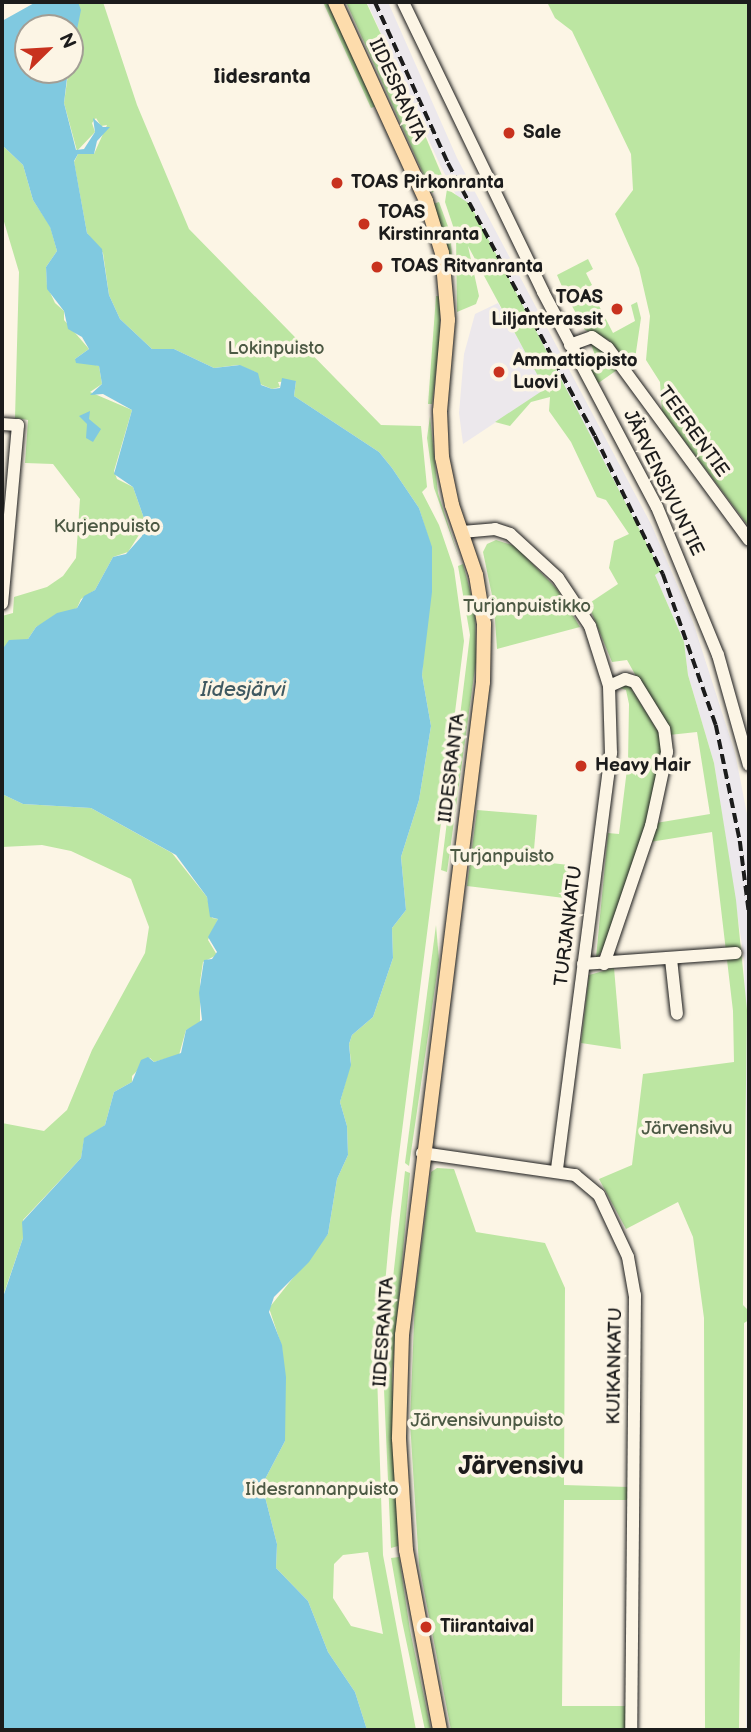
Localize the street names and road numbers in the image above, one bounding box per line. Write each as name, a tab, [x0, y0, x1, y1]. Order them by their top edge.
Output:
street label: IIDESRANTA	[363, 35, 431, 145]
street label: TEERENTIE	[652, 382, 734, 482]
street label: JÄRVENSIVUNTIE	[618, 406, 708, 560]
street label: IIDESRANTA	[434, 712, 470, 824]
street label: TURJANKATU	[550, 865, 588, 987]
street label: IIDESRANTA	[369, 1276, 399, 1388]
street label: KUIKANKATU	[603, 1307, 627, 1425]

